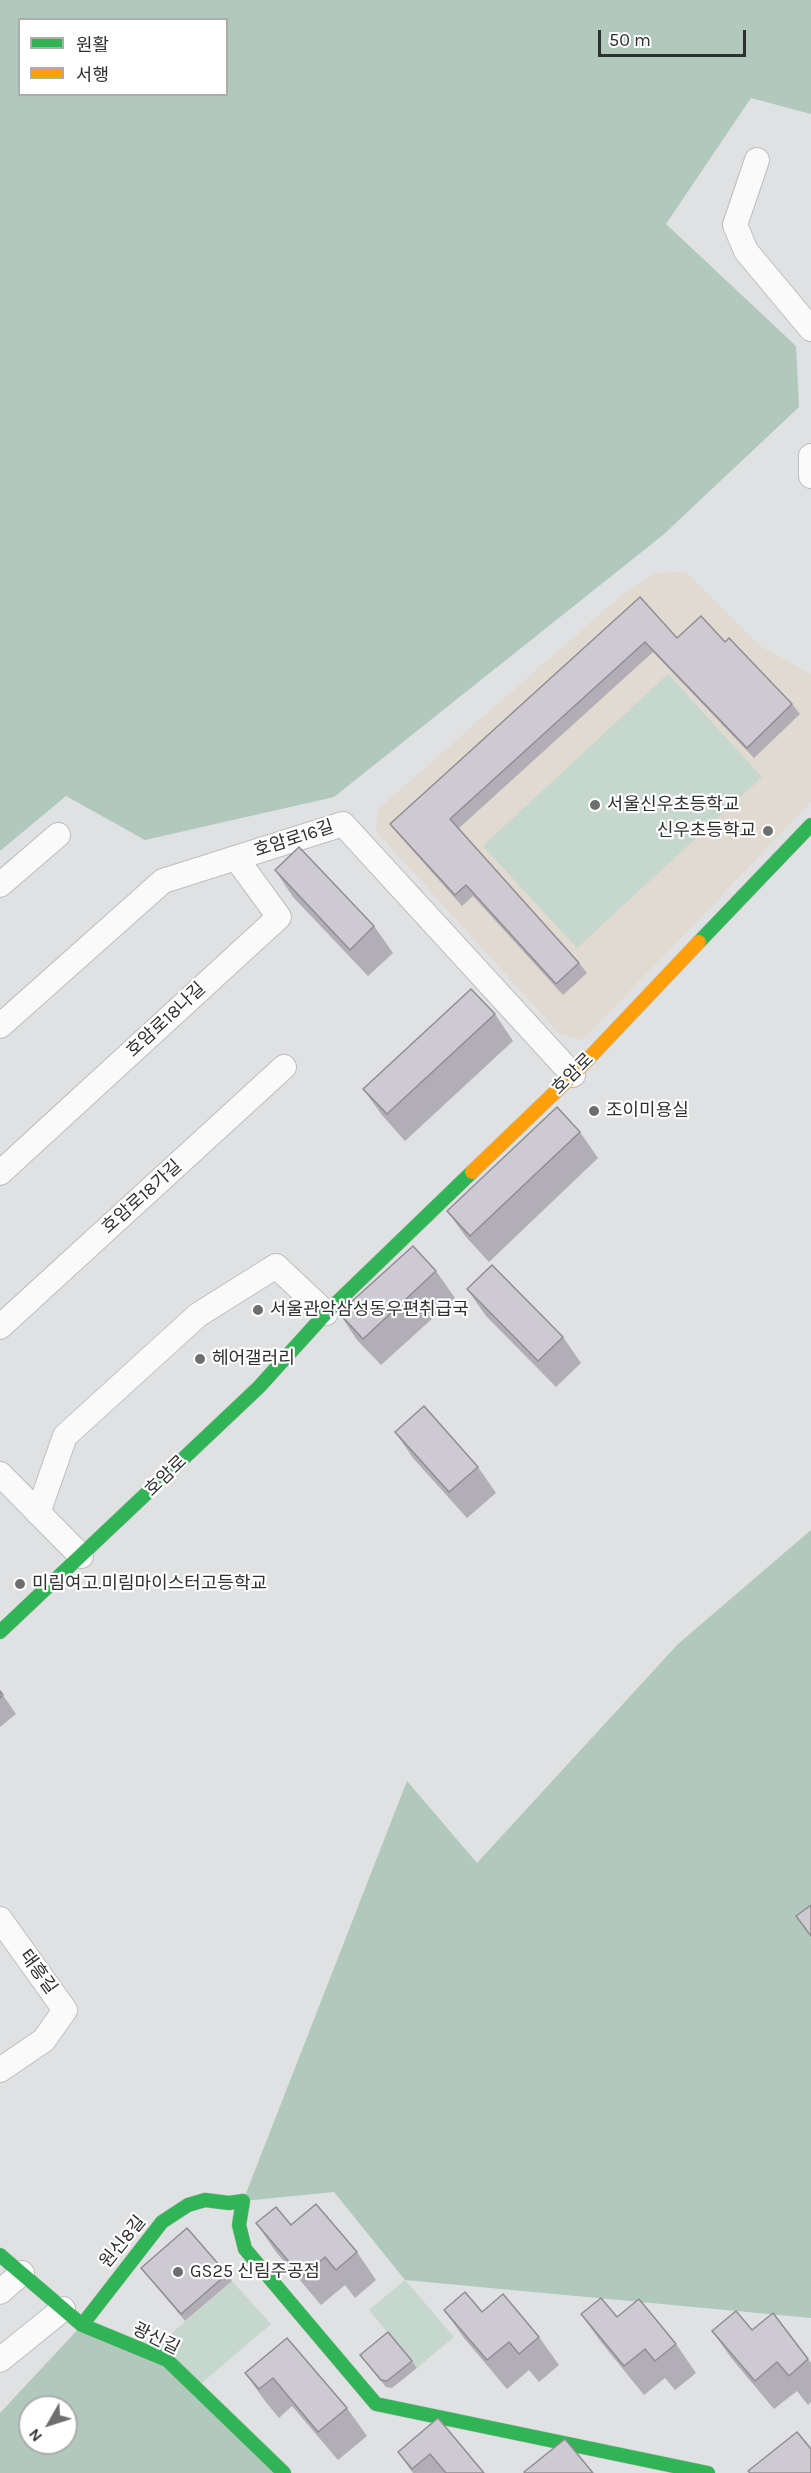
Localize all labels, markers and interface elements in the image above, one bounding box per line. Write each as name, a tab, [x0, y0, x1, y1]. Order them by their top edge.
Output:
legend	[18, 18, 228, 96]
scale bar	[601, 18, 750, 56]
text: 50 m	[609, 29, 651, 51]
text: 원활	[76, 34, 109, 56]
text: 서행	[76, 64, 109, 86]
place label: 서울신우초등학교	[607, 794, 739, 816]
marker: 서울신우초등학교	[588, 798, 602, 812]
street label: 호암로16길	[251, 816, 337, 862]
place label: 신우초등학교	[657, 820, 756, 842]
marker: 신우초등학교	[761, 824, 775, 838]
street label: 호암로18나길	[122, 978, 210, 1062]
street label: 호암로	[548, 1049, 598, 1099]
place label: 조이미용실	[606, 1100, 689, 1122]
marker: 조이미용실	[587, 1104, 601, 1118]
street label: 호암로18가길	[98, 1156, 186, 1238]
place label: 서울관악삼성동우편취급국	[270, 1299, 469, 1321]
marker: 서울관악삼성동우편취급국	[251, 1303, 265, 1317]
place label: 헤어갤러리	[212, 1348, 295, 1370]
marker: 헤어갤러리	[193, 1352, 207, 1366]
street label: 호암로	[141, 1451, 191, 1501]
place label: 미림여고.미림마이스터고등학교	[32, 1573, 267, 1595]
marker: 미림여고.미림마이스터고등학교	[13, 1577, 27, 1591]
street label: 태흥길	[15, 1946, 61, 1998]
street label: 원신8길	[95, 2212, 151, 2272]
place label: GS25 신림주공점	[190, 2261, 320, 2283]
marker: GS25 신림주공점	[171, 2265, 185, 2279]
street label: 광신길	[129, 2318, 183, 2360]
north arrow	[18, 2395, 78, 2455]
text: N	[24, 2425, 46, 2446]

